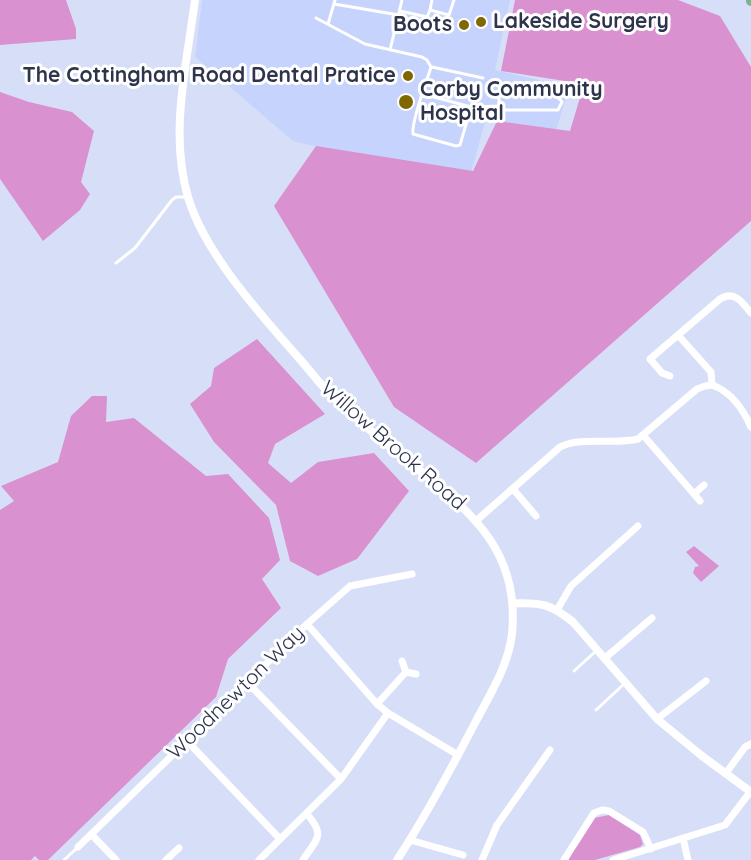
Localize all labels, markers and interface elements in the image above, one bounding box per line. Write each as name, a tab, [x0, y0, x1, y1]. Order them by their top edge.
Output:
place label: Lakeside Surgery	[493, 9, 669, 35]
place label: Boots	[393, 12, 452, 38]
marker: Lakeside Surgery	[474, 15, 488, 29]
marker: Boots	[457, 18, 471, 32]
place label: The Cottingham Road Dental Pratice	[23, 63, 396, 89]
marker: The Cottingham Road Dental Pratice	[401, 69, 415, 83]
place label: Corby Community Hospital	[420, 77, 602, 127]
marker: Corby Community Hospital	[397, 93, 415, 111]
street label: Willow Brook Road	[315, 376, 471, 516]
street label: Woodnewton Way	[162, 621, 310, 765]

